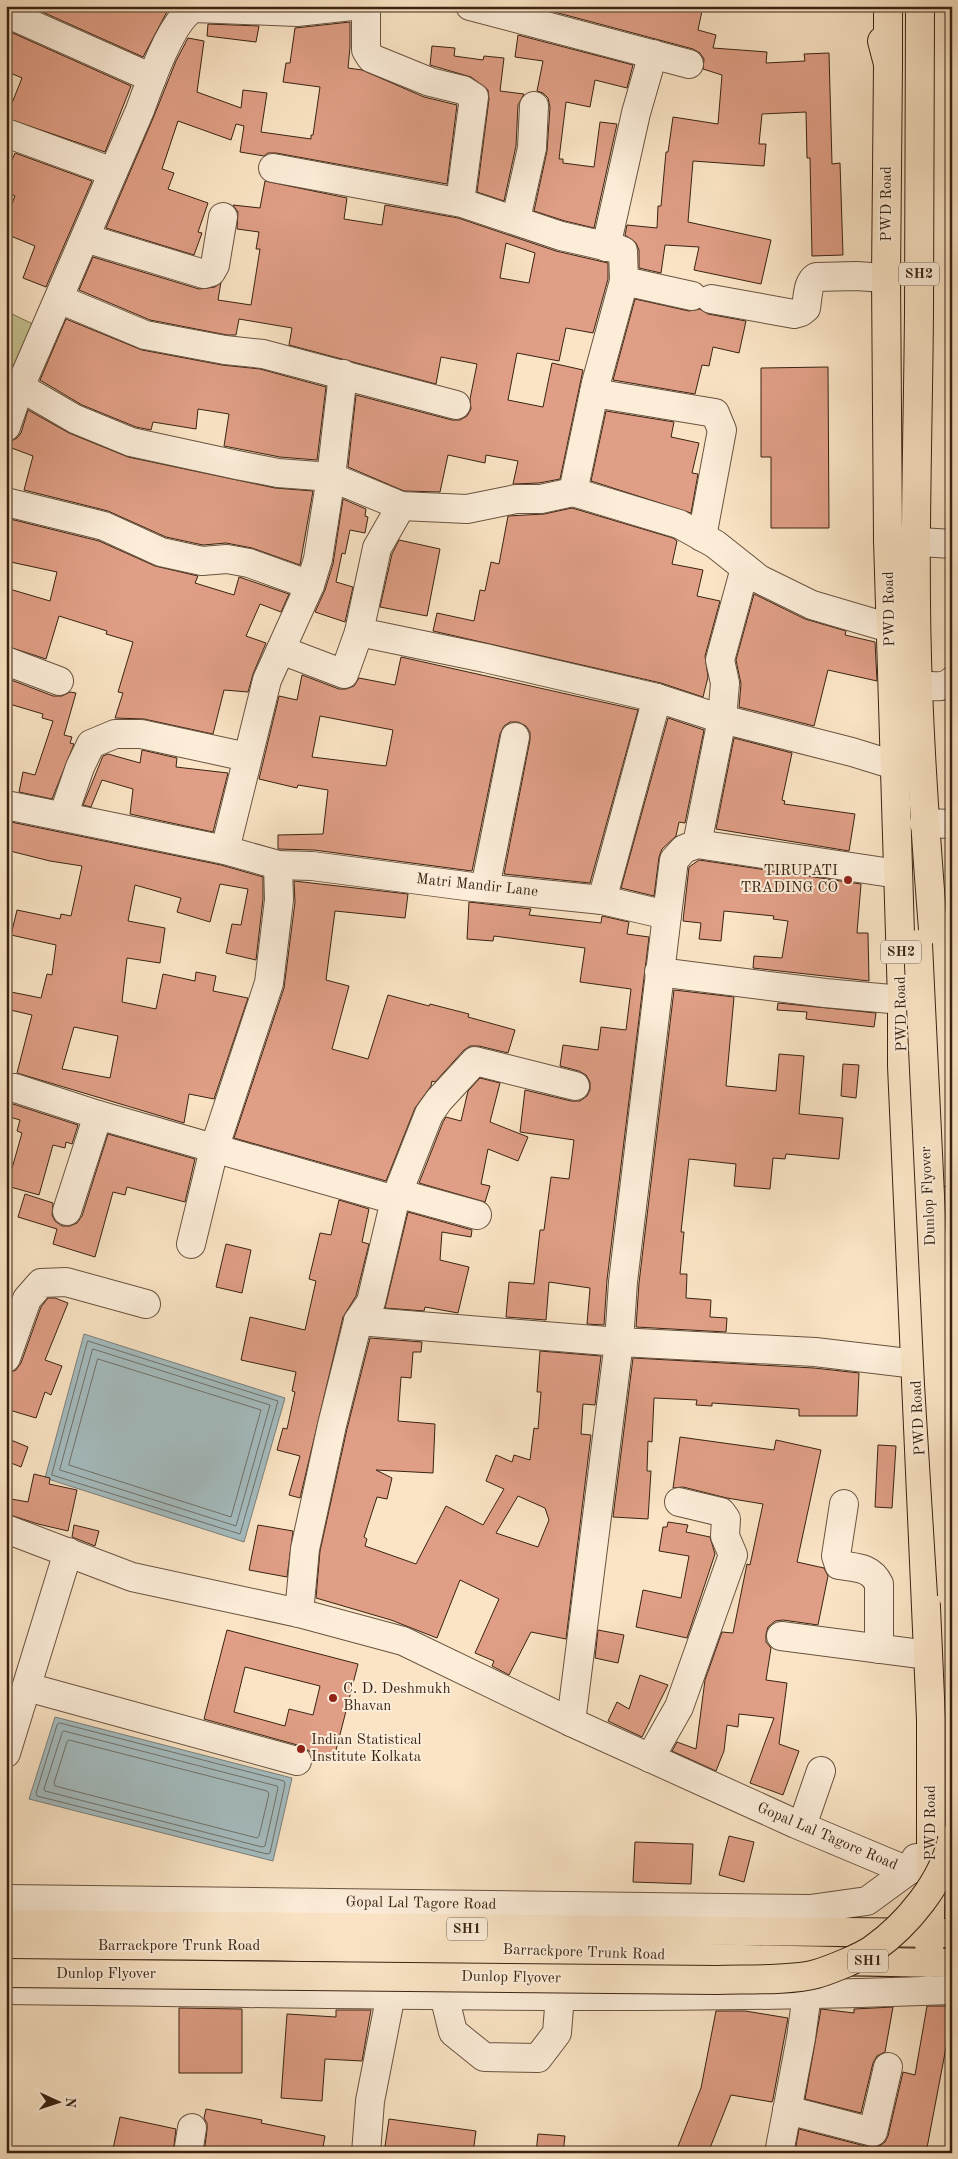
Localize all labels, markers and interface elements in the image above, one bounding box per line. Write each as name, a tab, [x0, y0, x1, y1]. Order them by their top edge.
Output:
street label: PWD Road	[880, 166, 895, 242]
road number: SH2	[899, 262, 939, 286]
street label: PWD Road	[882, 571, 898, 647]
place label: TIRUPATI TRADING CO	[740, 864, 838, 896]
street label: Matri Mandir Lane	[415, 872, 539, 900]
marker: TIRUPATI TRADING CO	[842, 874, 854, 886]
road number: SH2	[881, 940, 921, 964]
street label: PWD Road	[894, 976, 910, 1052]
street label: Dunlop Flyover	[919, 1146, 939, 1246]
street label: PWD Road	[910, 1380, 928, 1456]
place label: C. D. Deshmukh Bhavan	[343, 1682, 451, 1714]
marker: C. D. Deshmukh Bhavan	[327, 1692, 339, 1704]
place label: Indian Statistical Institute Kolkata	[311, 1733, 422, 1765]
marker: Indian Statistical Institute Kolkata	[295, 1743, 307, 1755]
street label: PWD Road	[924, 1785, 939, 1861]
street label: Gopal Lal Tagore Road	[755, 1801, 900, 1873]
street label: Gopal Lal Tagore Road	[345, 1895, 497, 1913]
road number: SH1	[447, 1918, 487, 1940]
street label: Barrackpore Trunk Road	[98, 1939, 260, 1954]
street label: Barrackpore Trunk Road	[502, 1943, 666, 1963]
road number: SH1	[848, 1950, 888, 1972]
street label: Dunlop Flyover	[56, 1967, 156, 1982]
street label: Dunlop Flyover	[461, 1970, 561, 1986]
north arrow	[32, 2076, 82, 2126]
text: N	[63, 2097, 77, 2109]

